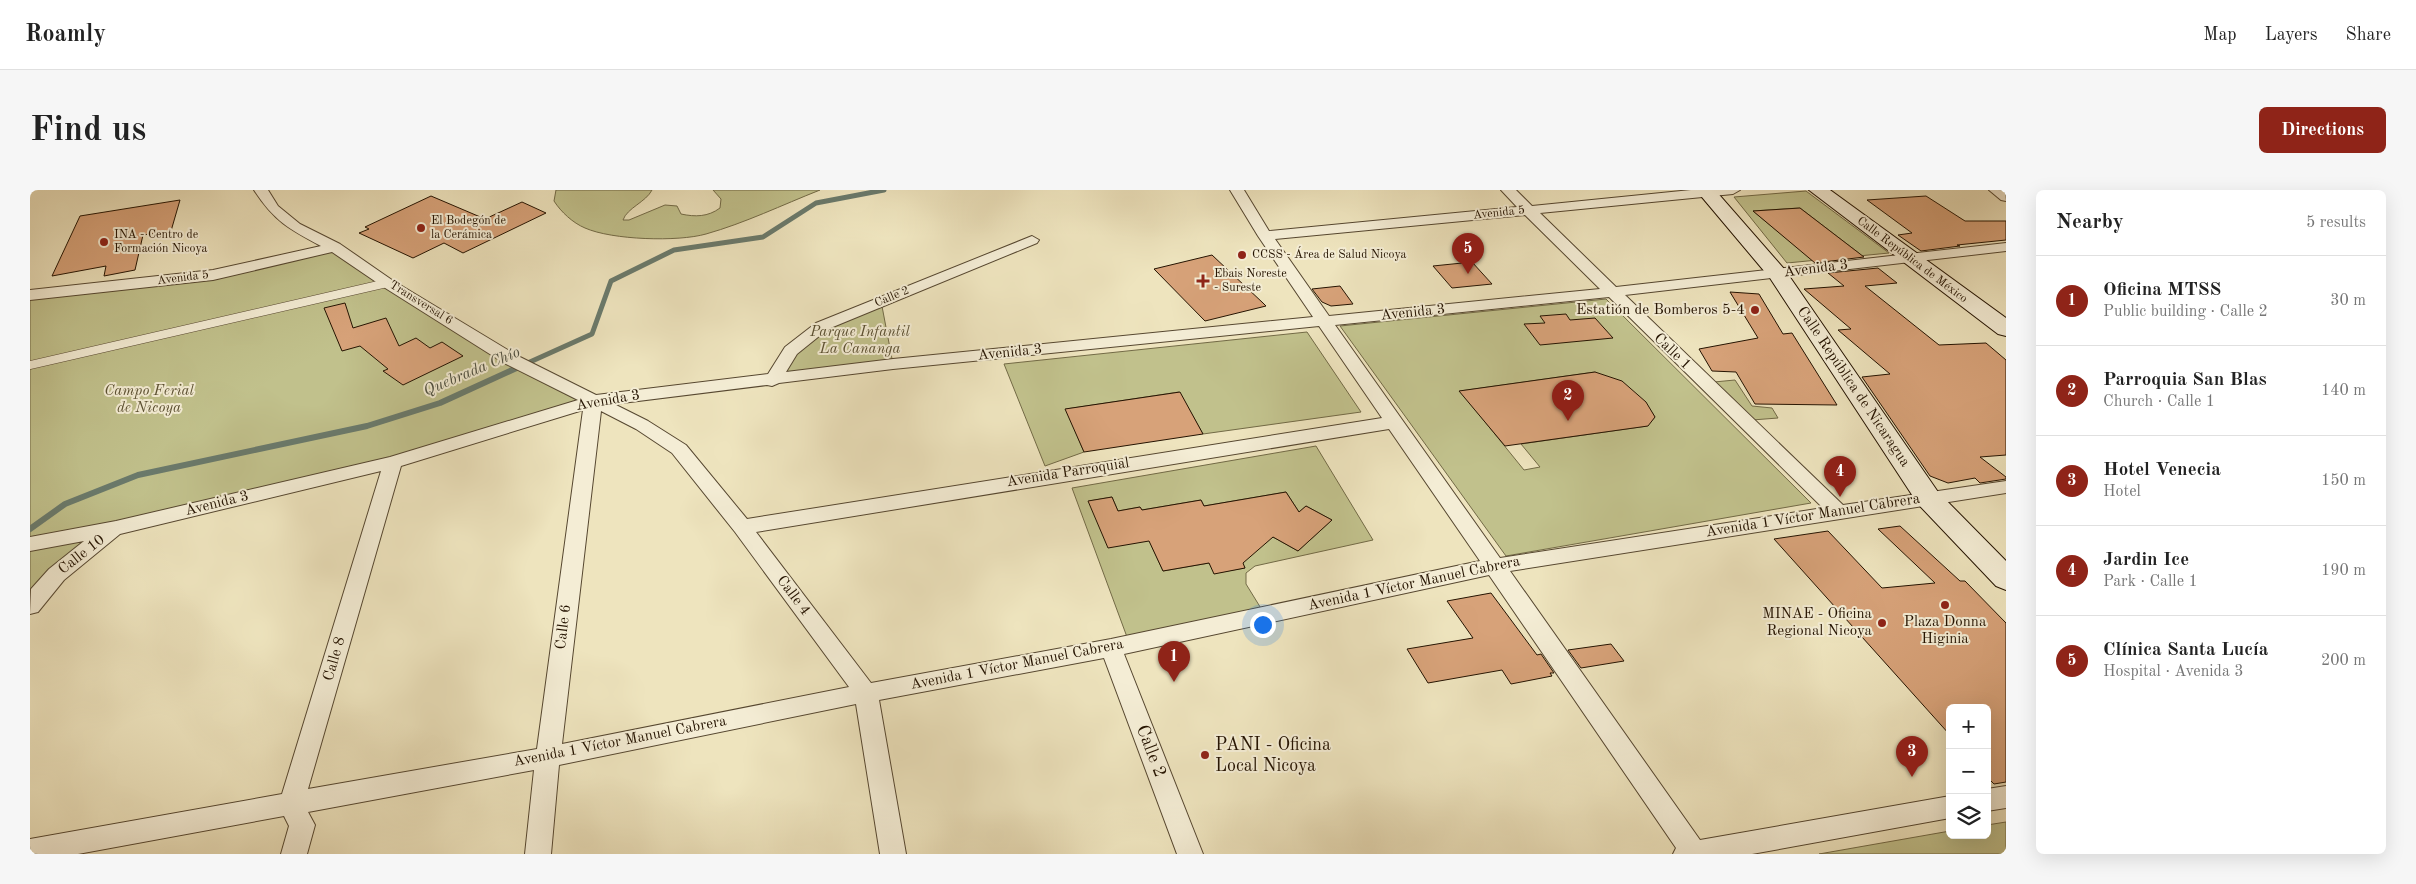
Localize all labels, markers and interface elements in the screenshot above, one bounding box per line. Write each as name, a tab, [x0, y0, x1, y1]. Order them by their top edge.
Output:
text: Roamly	[25, 23, 106, 47]
text: Map	[2203, 26, 2237, 44]
text: Layers	[2265, 26, 2317, 44]
text: Share	[2345, 26, 2391, 44]
button: Directions	[2259, 107, 2386, 153]
text: Find us	[30, 113, 146, 148]
street label: Avenida 5	[1472, 203, 1525, 222]
text: Nearby	[2056, 212, 2124, 233]
place label: El Bodegón de la Cerámica	[431, 215, 506, 241]
street label: Calle República de México	[1855, 215, 1969, 305]
text: 5 results	[2306, 215, 2366, 231]
marker: El Bodegón de la Cerámica	[415, 222, 427, 234]
place label: INA - Centro de Formación Nicoya	[114, 229, 207, 255]
pin: 5	[1452, 233, 1484, 274]
marker: INA - Centro de Formación Nicoya	[98, 236, 110, 248]
place label: CCSS - Área de Salud Nicoya	[1252, 246, 1406, 261]
marker: CCSS - Área de Salud Nicoya	[1236, 249, 1248, 261]
street label: Avenida 3	[1783, 258, 1849, 280]
street label: Avenida 5	[156, 268, 210, 287]
place label: Ebais Noreste - Sureste	[1214, 268, 1287, 294]
marker: Ebais Noreste - Sureste	[1196, 274, 1210, 288]
street label: Transversal 6	[387, 279, 455, 327]
text: Oficina MTSS	[2103, 281, 2221, 300]
street label: Calle 2	[873, 284, 911, 310]
text: 1	[2067, 293, 2077, 309]
text: 30 m	[2330, 293, 2366, 309]
street label: Avenida 3	[1380, 302, 1446, 324]
place label: Estatión de Bomberos 5-4	[1576, 303, 1745, 318]
marker: Estatión de Bomberos 5-4	[1749, 304, 1761, 316]
street label: Calle República de Nicaragua	[1794, 304, 1913, 470]
text: Public building · Calle 2	[2103, 304, 2268, 320]
park label: Parque Infantil La Cananga	[809, 325, 911, 357]
street label: Calle 1	[1650, 331, 1694, 373]
street label: Avenida 3	[977, 342, 1043, 364]
water label: Quebrada Chío	[421, 344, 523, 400]
text: Parroquia San Blas	[2103, 371, 2267, 390]
pin: 2	[1552, 380, 1584, 421]
text: 2	[2067, 383, 2077, 399]
text: 140 m	[2321, 383, 2366, 399]
park label: Campo Ferial de Nicoya	[104, 384, 194, 416]
street label: Avenida 3	[575, 388, 641, 414]
text: Church · Calle 1	[2103, 394, 2215, 410]
street label: Avenida Parroquial	[1006, 456, 1130, 490]
pin: 4	[1824, 456, 1856, 497]
text: Hotel Venecia	[2103, 461, 2221, 480]
text: 3	[2067, 473, 2077, 489]
text: 150 m	[2321, 473, 2366, 489]
text: Hotel	[2103, 484, 2141, 500]
street label: Avenida 3	[184, 489, 250, 519]
street label: Avenida 1 Víctor Manuel Cabrera	[1705, 492, 1922, 540]
street label: Calle 10	[56, 532, 108, 578]
text: Jardin Ice	[2103, 551, 2189, 570]
street label: Avenida 1 Víctor Manuel Cabrera	[1306, 554, 1522, 614]
text: 4	[2067, 563, 2077, 579]
text: 190 m	[2321, 563, 2366, 579]
street label: Calle 4	[773, 573, 813, 619]
text: Park · Calle 1	[2103, 574, 2198, 590]
marker: Plaza Donna Higinia	[1939, 599, 1951, 611]
street label: Calle 6	[554, 604, 574, 650]
place label: MINAE - Oficina Regional Nicoya	[1762, 607, 1873, 639]
your location	[1250, 612, 1276, 638]
place label: Plaza Donna Higinia	[1904, 615, 1987, 647]
marker: MINAE - Oficina Regional Nicoya	[1876, 617, 1888, 629]
street label: Calle 8	[322, 635, 348, 683]
street label: Avenida 1 Víctor Manuel Cabrera	[909, 637, 1125, 693]
pin: 1	[1158, 641, 1190, 682]
text: Clínica Santa Lucía	[2103, 641, 2268, 660]
text: 5	[2067, 653, 2077, 669]
text: 200 m	[2321, 653, 2366, 669]
text: Hospital · Avenida 3	[2103, 664, 2244, 680]
map controls	[1946, 704, 1991, 839]
button: +	[1946, 704, 1991, 749]
street label: Avenida 1 Víctor Manuel Cabrera	[512, 714, 728, 770]
street label: Calle 2	[1133, 722, 1169, 780]
place label: PANI - Oficina Local Nicoya	[1215, 736, 1331, 775]
pin: 3	[1896, 736, 1928, 777]
marker: PANI - Oficina Local Nicoya	[1199, 749, 1211, 761]
button: −	[1946, 749, 1991, 794]
button: layers	[1946, 794, 1991, 839]

